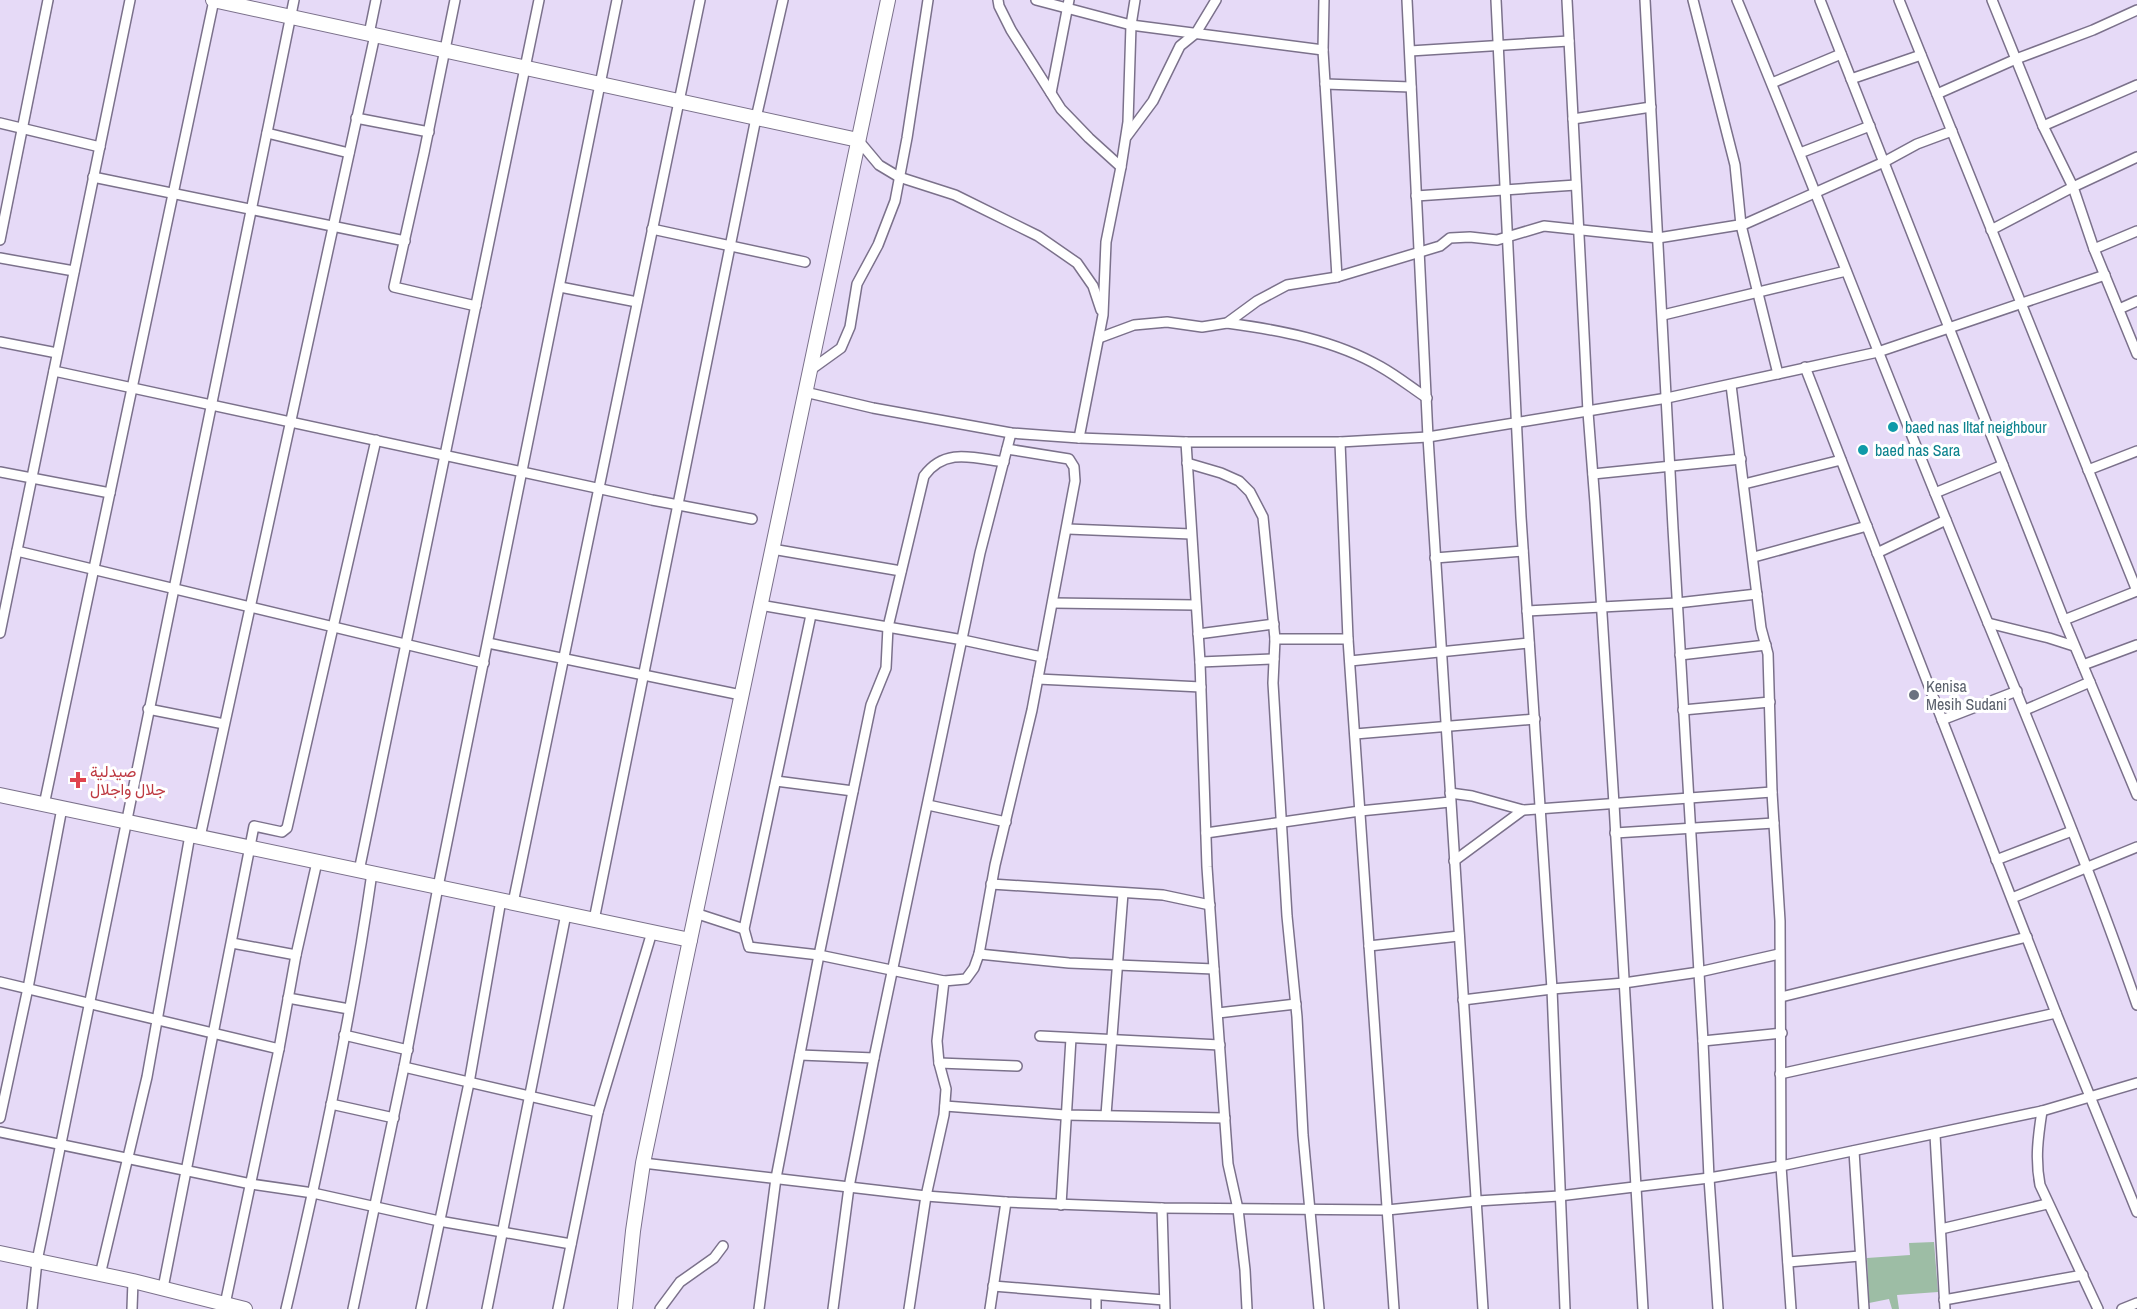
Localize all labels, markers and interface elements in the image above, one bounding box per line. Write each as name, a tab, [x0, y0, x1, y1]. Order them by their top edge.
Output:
place label: baed nas Iltaf neighbour	[1905, 416, 2047, 438]
marker: baed nas Iltaf neighbour	[1886, 420, 1900, 434]
place label: baed nas Sara	[1875, 439, 1961, 461]
marker: baed nas Sara	[1856, 443, 1870, 457]
place label: Kenisa Mesih Sudani	[1926, 675, 2007, 715]
marker: Kenisa Mesih Sudani	[1907, 688, 1921, 702]
place label: صيدلية جلال واجلال	[90, 760, 166, 800]
marker: صيدلية جلال واجلال	[71, 773, 85, 787]

